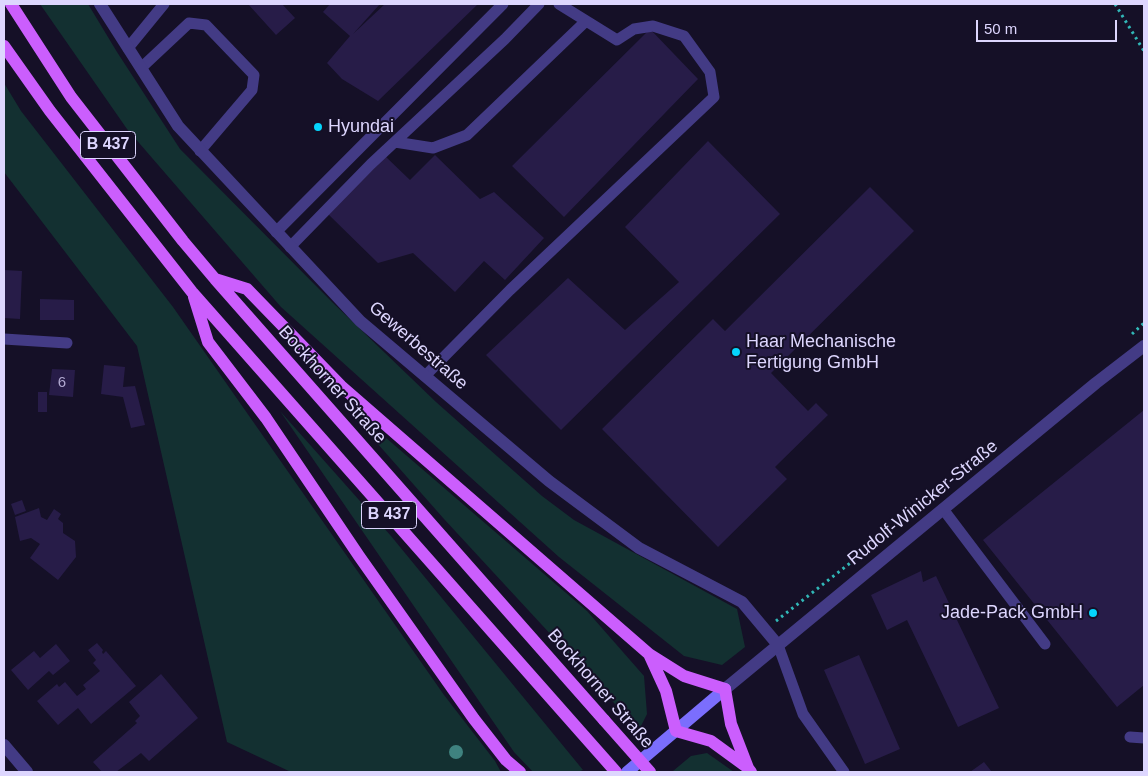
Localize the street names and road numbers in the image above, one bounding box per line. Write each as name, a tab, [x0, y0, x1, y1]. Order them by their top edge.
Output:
road number: B 437	[80, 132, 136, 158]
street label: Gewerbestraße	[364, 297, 472, 395]
street label: Bockhorner Straße	[273, 322, 391, 448]
street label: Rudolf-Winicker-Straße	[844, 436, 1002, 570]
road number: B 437	[362, 502, 416, 528]
street label: Bockhorner Straße	[542, 625, 658, 753]

